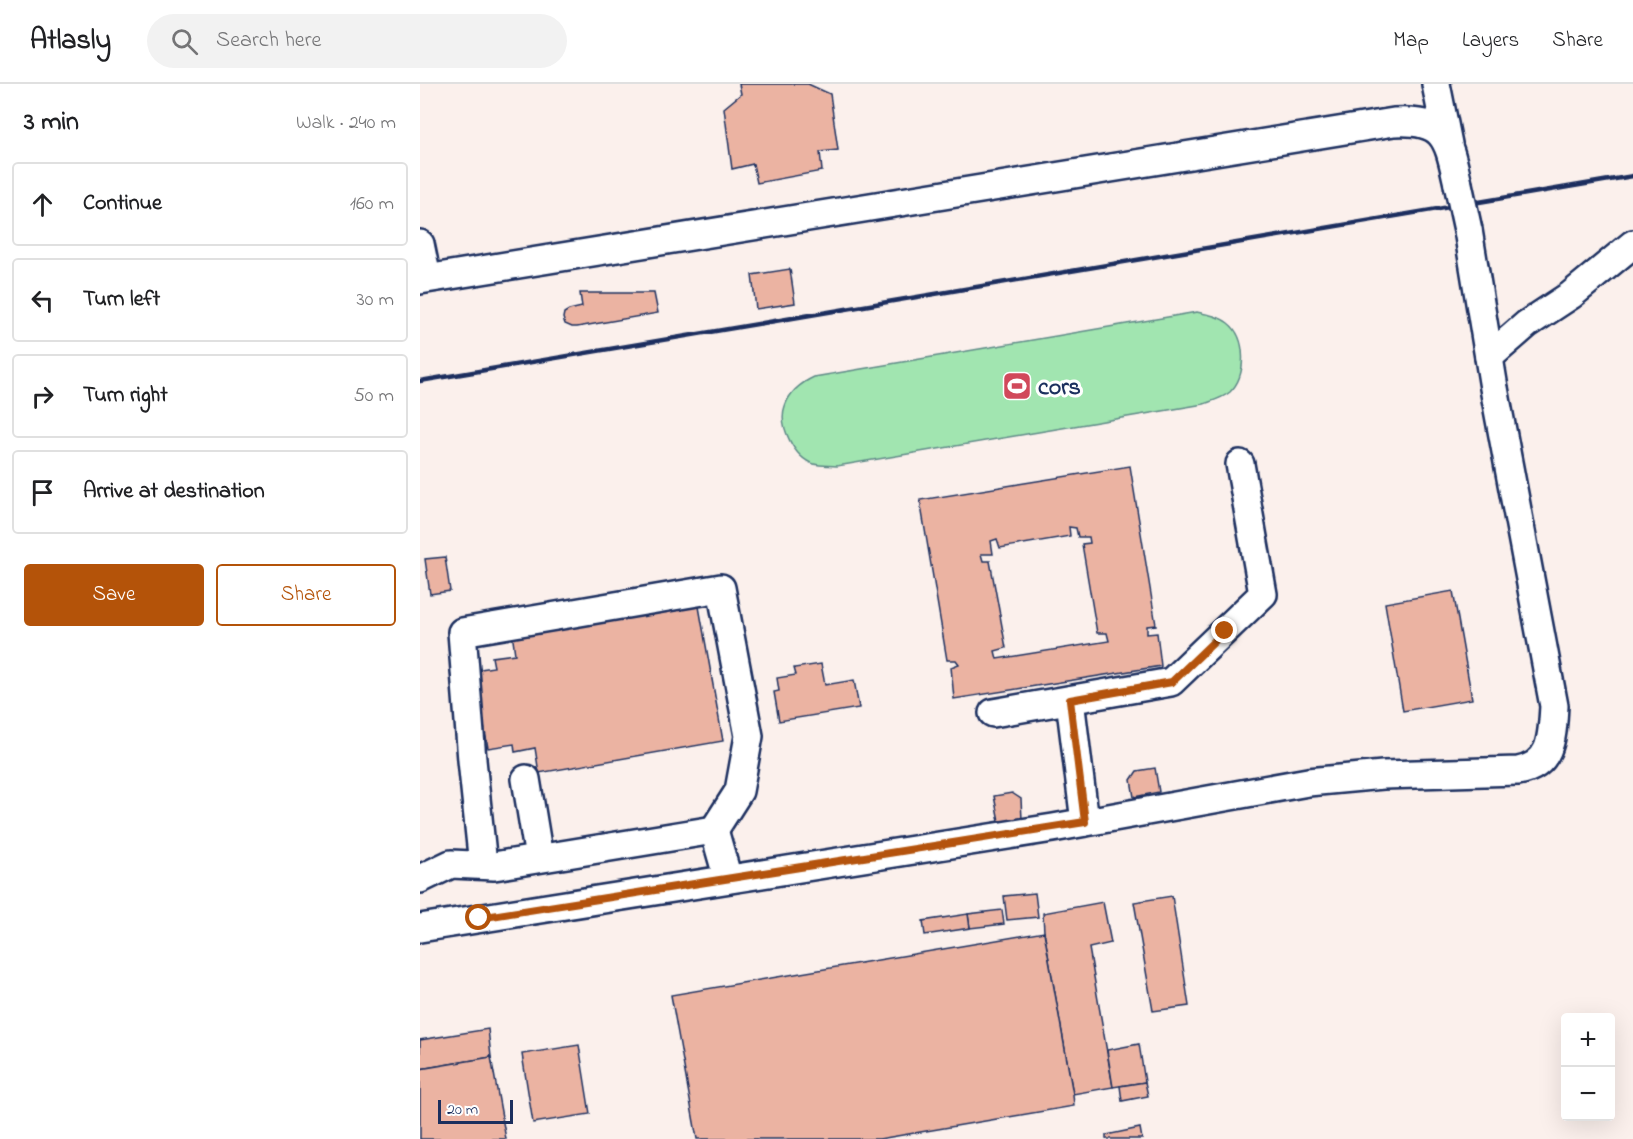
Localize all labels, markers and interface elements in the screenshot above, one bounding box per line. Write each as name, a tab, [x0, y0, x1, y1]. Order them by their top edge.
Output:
search box	[147, 14, 567, 68]
text: Atlasly	[30, 21, 111, 62]
icon: search	[168, 25, 201, 58]
text: Search here	[216, 25, 321, 57]
text: Map	[1393, 26, 1429, 56]
text: Layers	[1462, 26, 1519, 56]
text: Share	[1552, 26, 1603, 56]
text: 3 min	[24, 104, 79, 142]
text: Walk · 240 m	[296, 109, 396, 138]
icon: ahead	[26, 188, 59, 221]
text: Continue	[83, 188, 162, 220]
text: 160 m	[350, 190, 394, 219]
icon: left	[26, 284, 59, 317]
text: Turn left	[83, 284, 160, 316]
text: 30 m	[357, 286, 394, 315]
sports icon: cors	[1001, 370, 1033, 402]
place label: cors	[1038, 371, 1081, 406]
icon: right	[26, 380, 59, 413]
text: Turn right	[83, 380, 168, 412]
text: 50 m	[353, 382, 394, 411]
icon: arrive	[26, 476, 59, 509]
text: Arrive at destination	[83, 476, 265, 508]
button: Save	[24, 564, 204, 626]
button: Share	[216, 564, 396, 626]
route end	[1211, 617, 1237, 643]
route start	[465, 904, 491, 930]
map controls	[1561, 1013, 1615, 1121]
button: +	[1561, 1013, 1615, 1067]
button: −	[1561, 1067, 1615, 1121]
scale bar	[438, 1097, 513, 1124]
text: 20 m	[447, 1098, 478, 1122]

